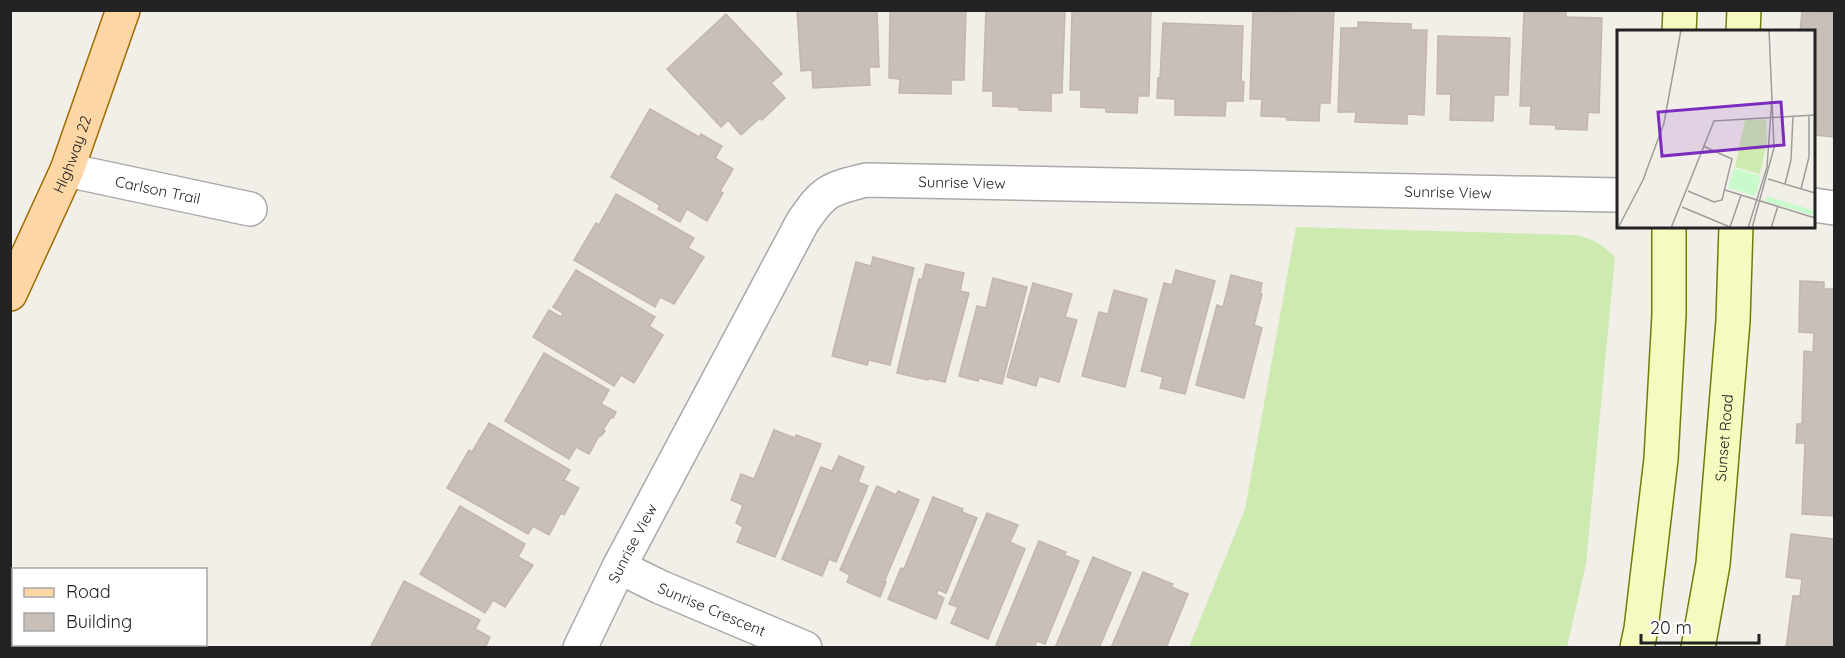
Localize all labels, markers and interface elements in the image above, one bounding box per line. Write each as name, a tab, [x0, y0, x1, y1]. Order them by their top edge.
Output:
inset map	[1617, 30, 1815, 228]
street label: Highway 22	[48, 113, 95, 196]
street label: Carlson Trail	[114, 171, 202, 208]
street label: Sunrise View	[918, 172, 1006, 192]
street label: Sunrise View	[1404, 181, 1492, 202]
street label: Sunset Road	[1710, 393, 1736, 482]
street label: Sunrise View	[603, 500, 661, 586]
legend	[12, 568, 207, 646]
street label: Sunrise Crescent	[655, 578, 769, 640]
text: Road	[66, 580, 111, 603]
scale bar	[1641, 607, 1760, 645]
text: Building	[66, 610, 132, 633]
text: 20 m	[1650, 616, 1692, 639]

